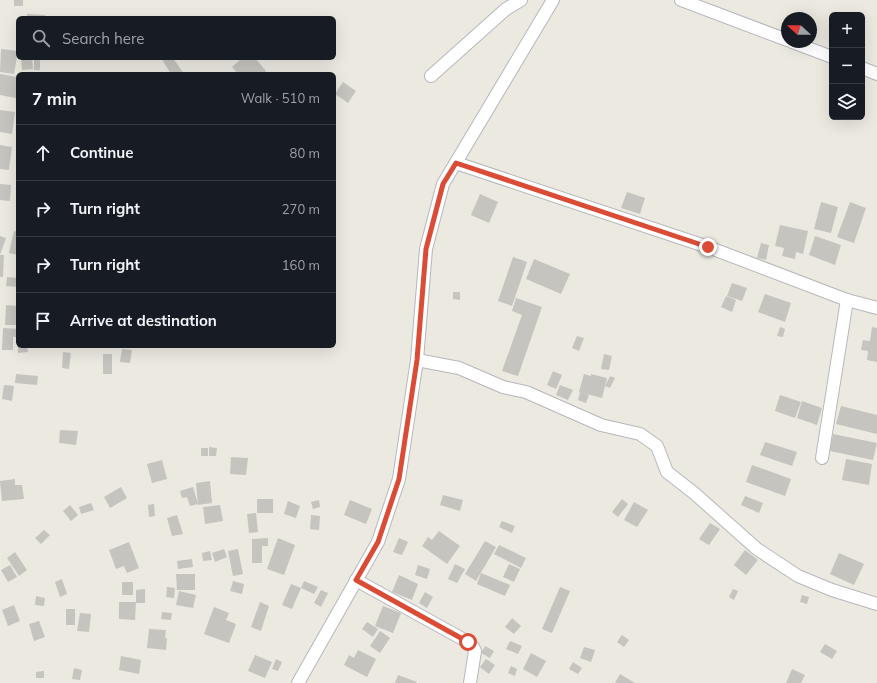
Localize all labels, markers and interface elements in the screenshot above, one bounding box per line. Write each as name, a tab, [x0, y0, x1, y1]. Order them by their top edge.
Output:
north arrow	[781, 12, 817, 48]
map controls	[829, 12, 865, 120]
button: +	[829, 12, 865, 48]
search box	[16, 16, 336, 60]
icon: search	[30, 27, 52, 49]
text: Search here	[62, 29, 144, 48]
button: −	[829, 48, 865, 84]
button: layers	[829, 84, 865, 120]
text: 7 min	[32, 88, 77, 109]
text: Walk · 510 m	[241, 90, 320, 106]
icon: ahead	[32, 142, 54, 164]
text: Continue	[70, 143, 133, 162]
text: 80 m	[290, 145, 320, 161]
icon: right	[32, 198, 54, 220]
text: Turn right	[70, 199, 140, 218]
text: 270 m	[282, 201, 320, 217]
route end	[699, 238, 717, 256]
icon: right	[32, 254, 54, 276]
text: Turn right	[70, 255, 140, 274]
text: 160 m	[282, 257, 320, 273]
icon: arrive	[32, 310, 54, 332]
text: Arrive at destination	[70, 311, 217, 330]
route start	[459, 633, 477, 651]

